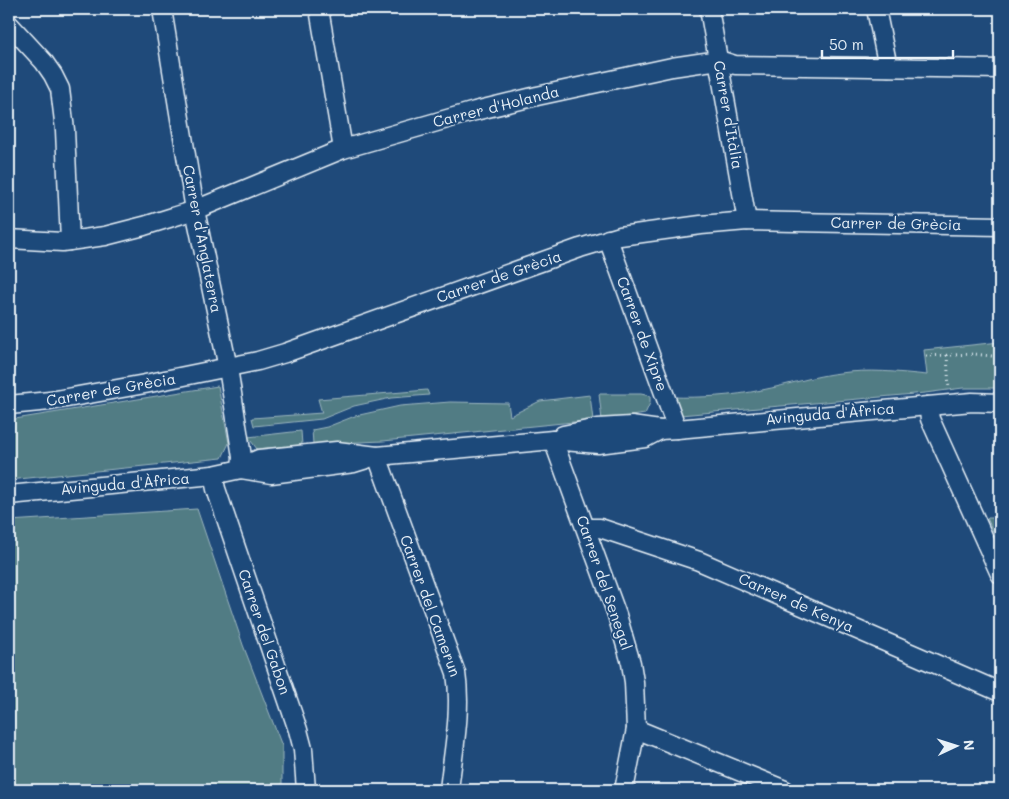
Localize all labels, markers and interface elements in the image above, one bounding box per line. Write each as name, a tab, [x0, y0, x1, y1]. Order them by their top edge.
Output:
scale bar	[822, 28, 953, 60]
text: 50 m	[829, 34, 864, 54]
street label: Carrer d'Itàlia	[710, 59, 748, 171]
street label: Carrer d'Holanda	[431, 81, 561, 131]
street label: Carrer d'Anglaterra	[179, 163, 227, 315]
street label: Carrer de Grècia	[830, 212, 962, 234]
street label: Carrer de Grècia	[433, 245, 564, 307]
street label: Carrer de Xipre	[613, 273, 673, 394]
street label: Carrer de Grècia	[45, 368, 177, 410]
street label: Avinguda d'Àfrica	[764, 397, 895, 429]
street label: Avinguda d'Àfrica	[59, 467, 190, 499]
street label: Carrer del Senegal	[572, 513, 637, 653]
street label: Carrer del Camerun	[396, 532, 466, 679]
street label: Carrer del Gabon	[234, 566, 296, 697]
street label: Carrer de Kenya	[736, 568, 857, 636]
north arrow	[932, 722, 982, 772]
text: N	[960, 739, 979, 751]

